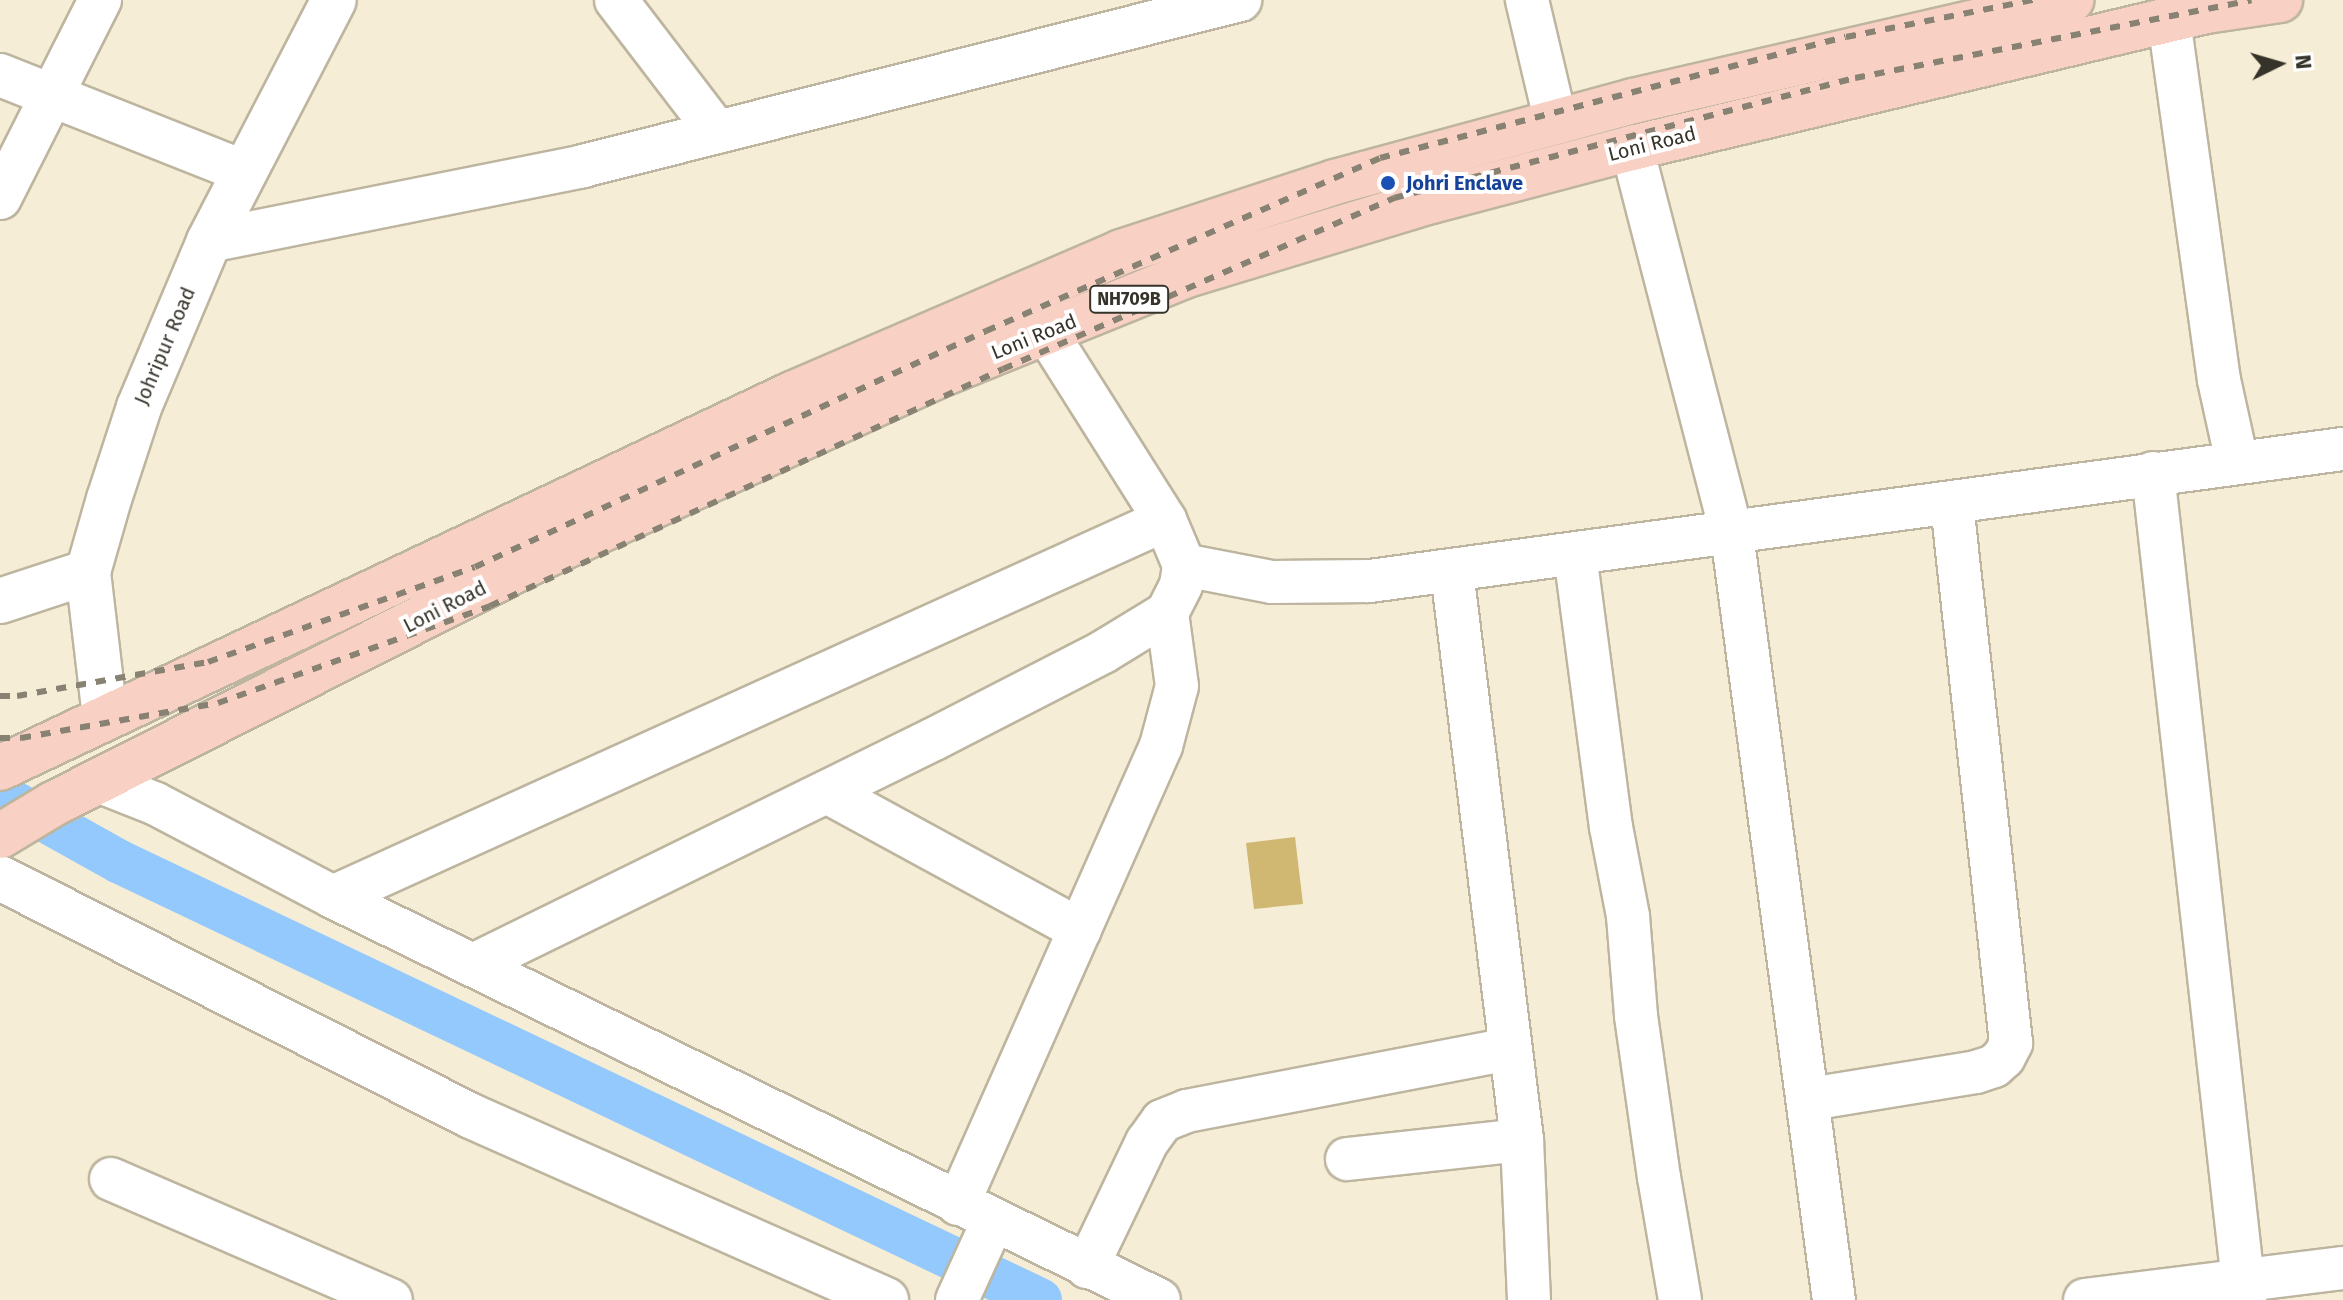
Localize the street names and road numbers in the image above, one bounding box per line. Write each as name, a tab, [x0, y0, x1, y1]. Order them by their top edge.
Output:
street label: Loni Road	[1605, 121, 1699, 167]
street label: Johripur Road	[129, 284, 201, 408]
road number: NH709B	[1089, 285, 1169, 313]
street label: Loni Road	[988, 309, 1080, 365]
street label: Loni Road	[399, 576, 491, 638]

